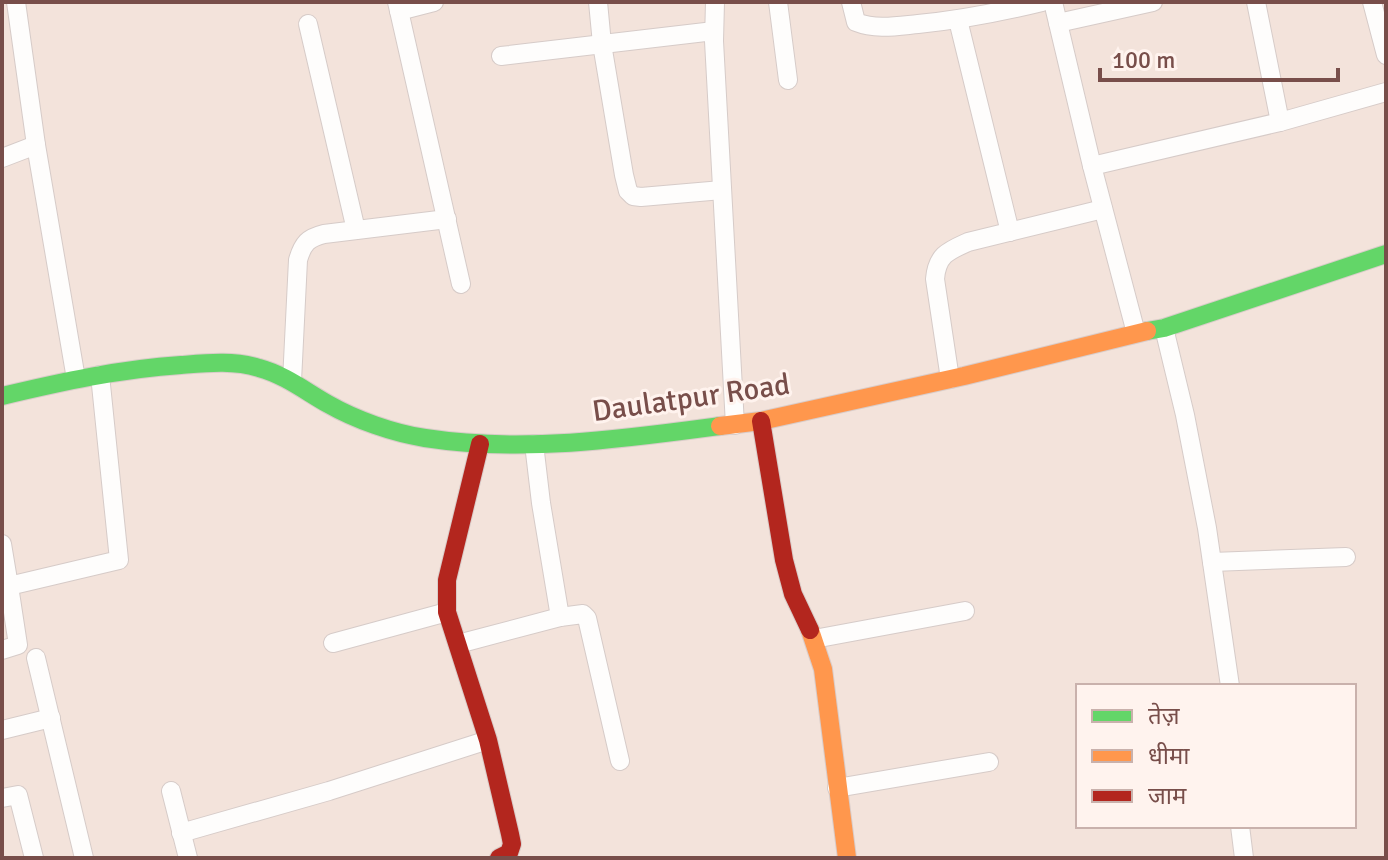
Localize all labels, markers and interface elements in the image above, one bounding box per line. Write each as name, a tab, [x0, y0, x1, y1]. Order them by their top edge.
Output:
scale bar	[1100, 32, 1338, 82]
text: 100 m	[1112, 45, 1175, 75]
street label: Daulatpur Road	[590, 366, 792, 430]
legend	[1076, 684, 1356, 828]
text: तेज़	[1148, 701, 1181, 731]
text: धीमा	[1148, 741, 1190, 771]
text: जाम	[1148, 781, 1187, 811]

